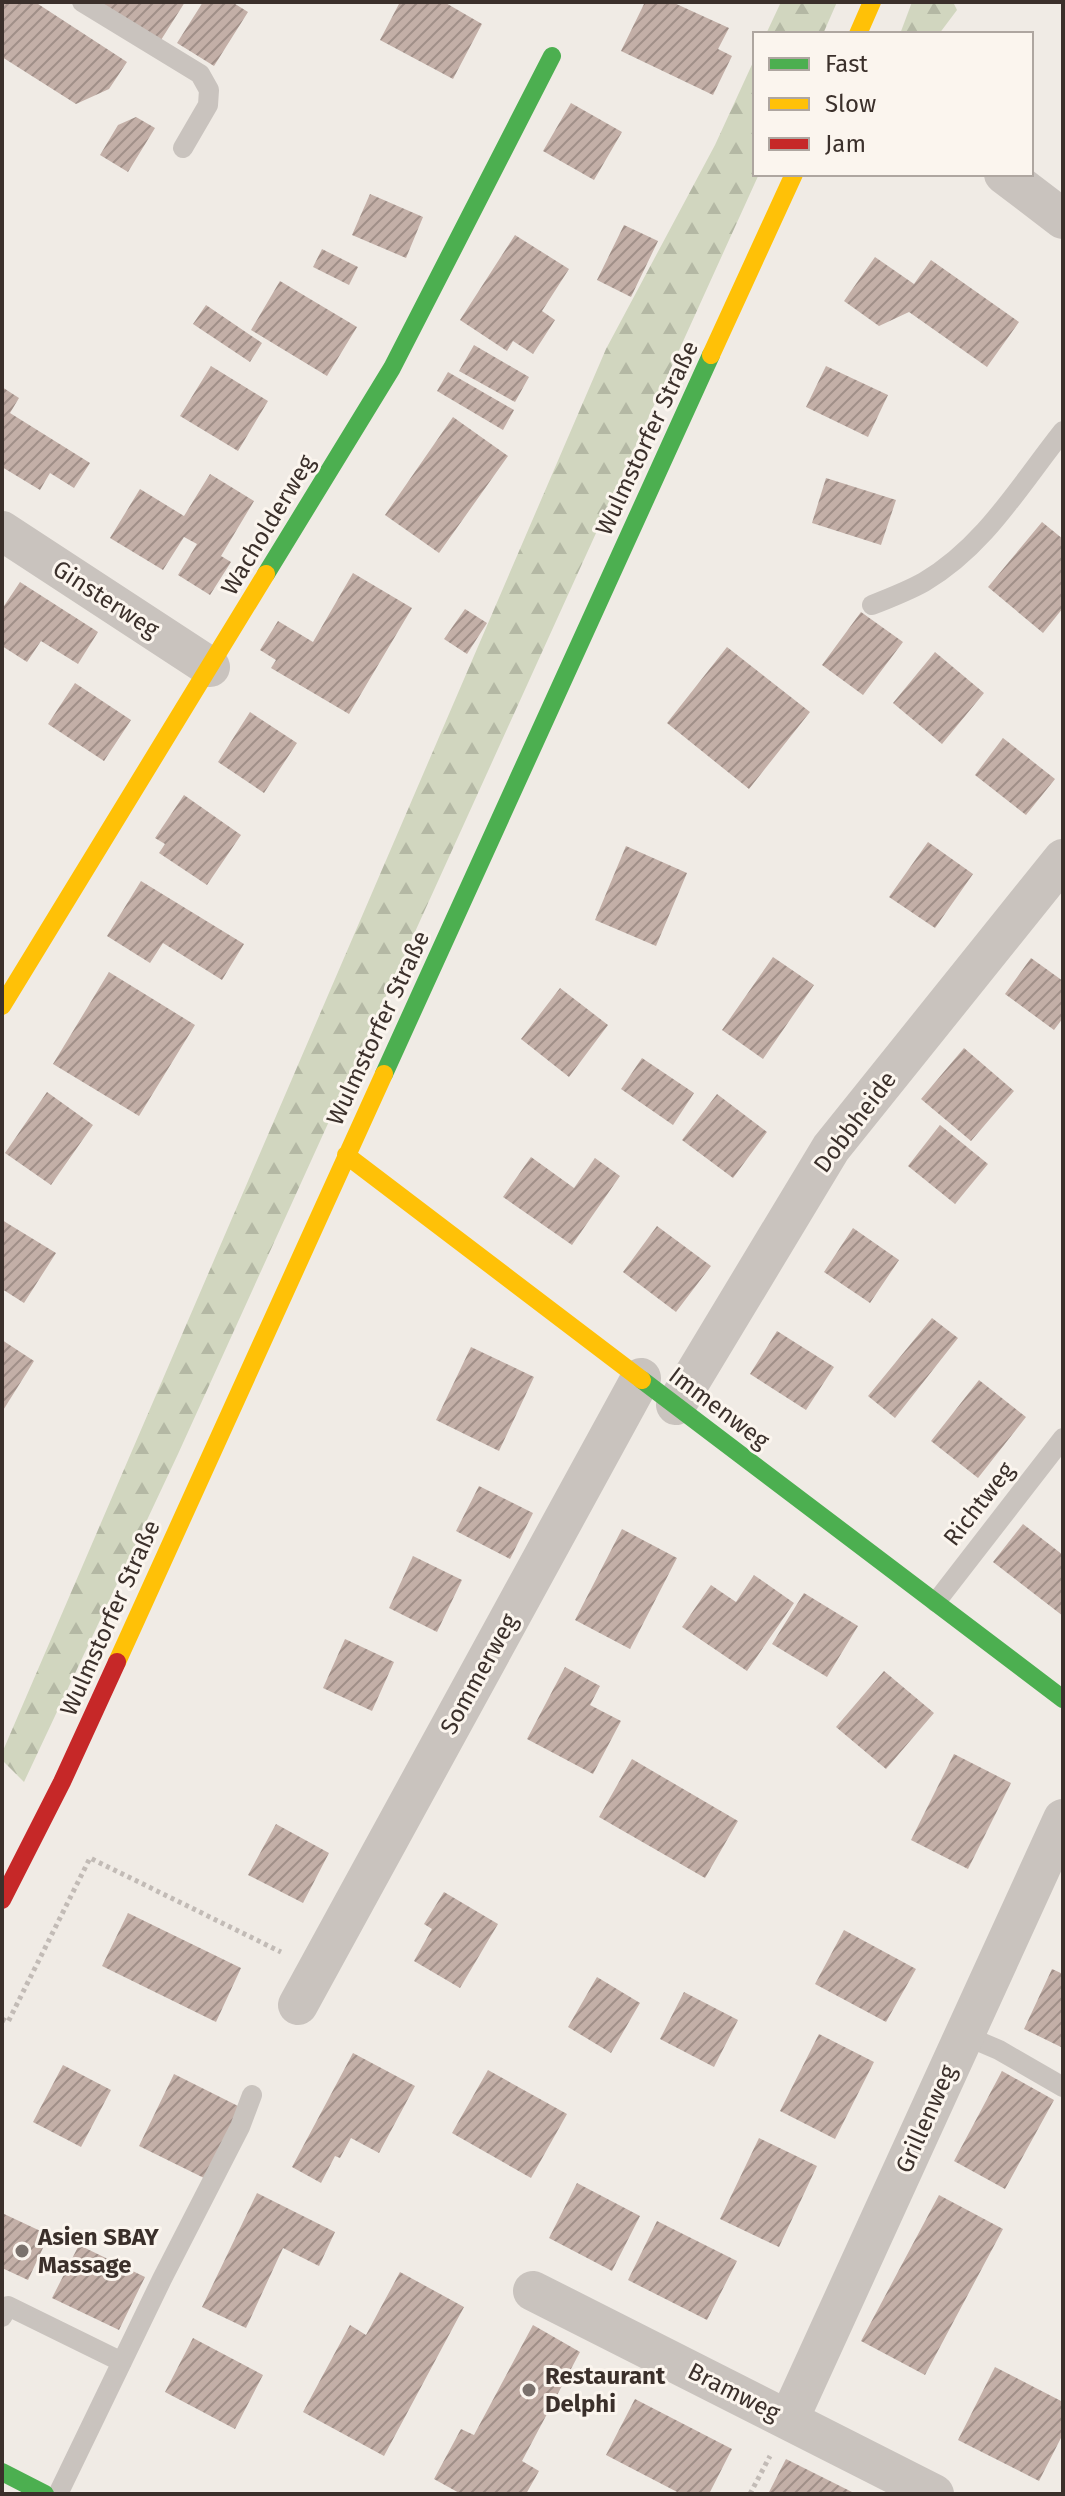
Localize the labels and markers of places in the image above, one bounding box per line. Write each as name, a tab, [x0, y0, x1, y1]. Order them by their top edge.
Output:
place label: Asien SBAY Massage	[37, 2223, 160, 2279]
marker: Asien SBAY Massage	[13, 2242, 31, 2260]
place label: Restaurant Delphi	[545, 2362, 666, 2418]
marker: Restaurant Delphi	[520, 2381, 538, 2399]

